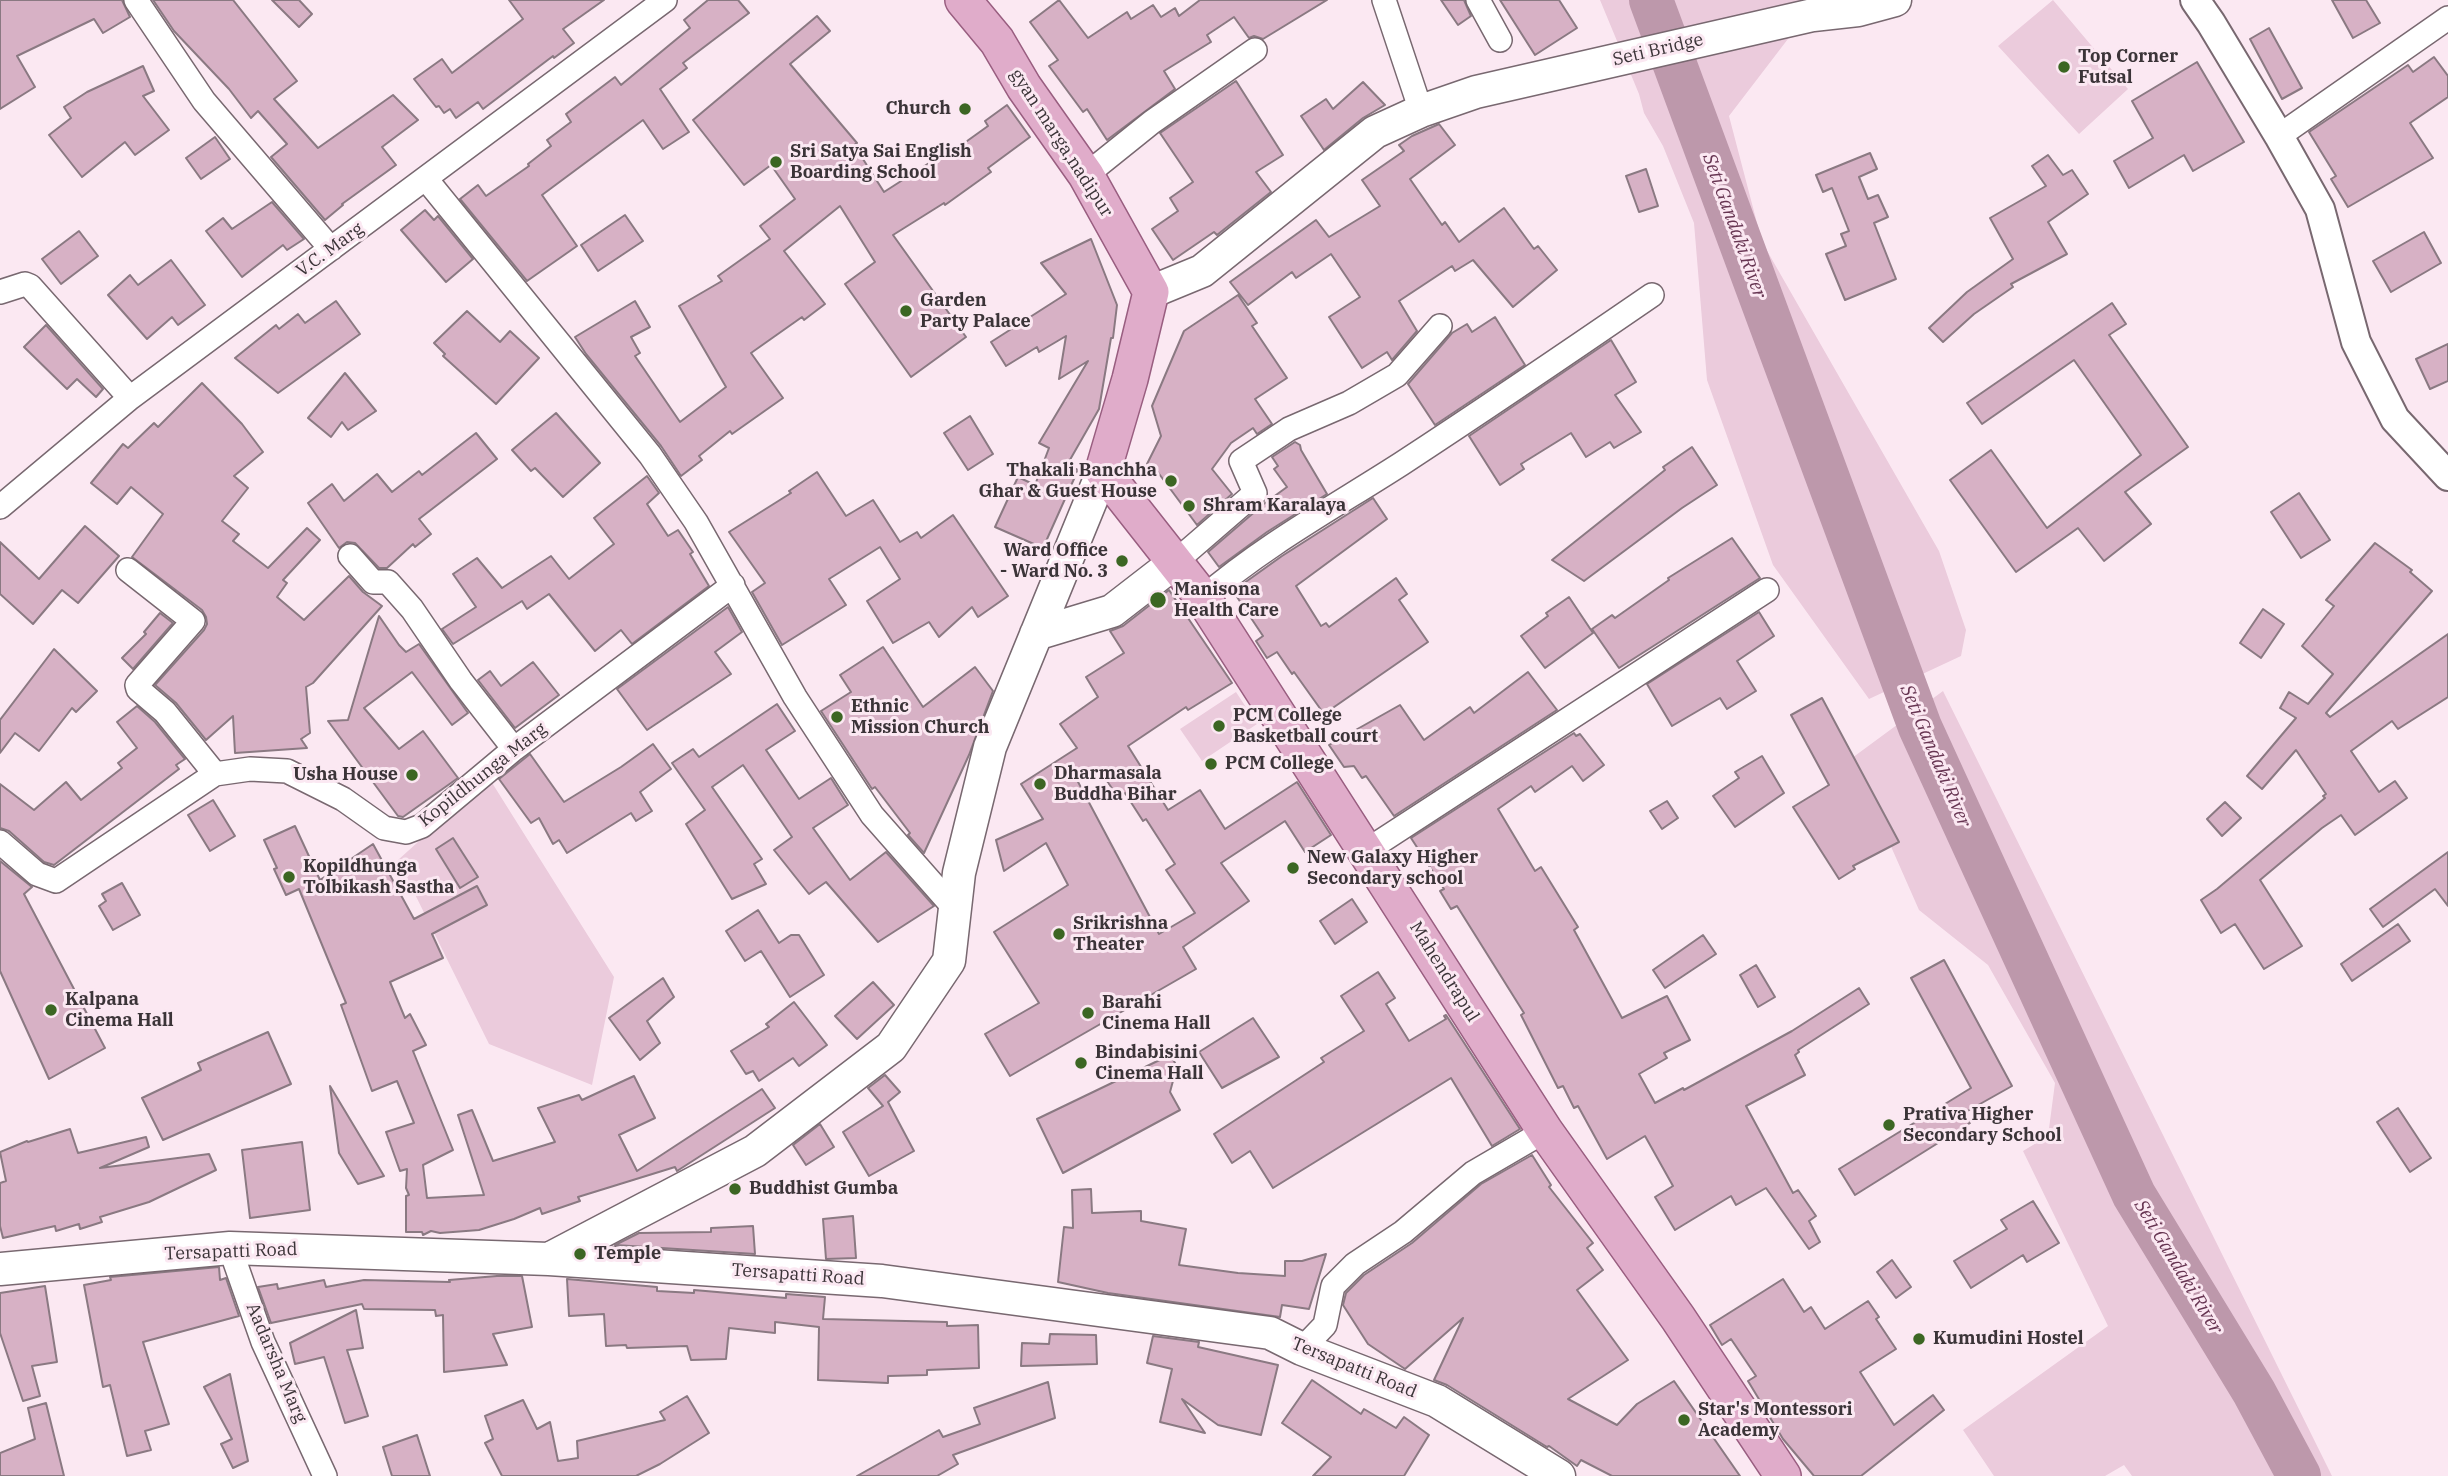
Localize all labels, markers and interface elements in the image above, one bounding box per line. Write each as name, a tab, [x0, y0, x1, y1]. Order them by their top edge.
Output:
street label: Seti Bridge	[1611, 29, 1705, 71]
place label: Top Corner Futsal	[2078, 46, 2178, 88]
marker: Top Corner Futsal	[2056, 59, 2072, 75]
street label: gyan marga,nadipur	[1005, 65, 1117, 221]
place label: Church	[885, 98, 951, 120]
marker: Church	[957, 101, 973, 117]
place label: Sri Satya Sai English Boarding School	[790, 141, 972, 184]
water label: Seti Gandaki River	[1697, 150, 1771, 302]
marker: Sri Satya Sai English Boarding School	[768, 154, 784, 170]
street label: V.C. Marg	[292, 218, 368, 282]
place label: Garden Party Palace	[920, 290, 1031, 332]
marker: Garden Party Palace	[898, 303, 914, 319]
place label: Thakali Banchha Ghar & Guest House	[979, 460, 1157, 503]
marker: Thakali Banchha Ghar & Guest House	[1163, 473, 1179, 489]
place label: Shram Karalaya	[1203, 495, 1346, 517]
marker: Shram Karalaya	[1181, 498, 1197, 514]
place label: Ward Office - Ward No. 3	[1000, 540, 1108, 582]
marker: Ward Office - Ward No. 3	[1114, 553, 1130, 569]
place label: Manisona Health Care	[1174, 579, 1279, 622]
marker: Manisona Health Care	[1148, 590, 1168, 610]
water label: Seti Gandaki River	[1895, 681, 1975, 831]
place label: Ethnic Mission Church	[851, 696, 989, 738]
place label: PCM College Basketball court	[1233, 705, 1378, 748]
marker: Ethnic Mission Church	[829, 709, 845, 725]
street label: Kopildhunga Marg	[415, 718, 551, 832]
marker: PCM College Basketball court	[1211, 718, 1227, 734]
place label: PCM College	[1225, 753, 1334, 775]
marker: PCM College	[1203, 756, 1219, 772]
place label: Dharmasala Buddha Bihar	[1054, 763, 1177, 806]
place label: Usha House	[293, 764, 398, 786]
marker: Usha House	[404, 767, 420, 783]
marker: Dharmasala Buddha Bihar	[1032, 776, 1048, 792]
place label: New Galaxy Higher Secondary school	[1307, 847, 1478, 890]
place label: Kopildhunga Tolbikash Sastha	[303, 856, 454, 898]
marker: New Galaxy Higher Secondary school	[1285, 860, 1301, 876]
marker: Kopildhunga Tolbikash Sastha	[281, 869, 297, 885]
place label: Srikrishna Theater	[1073, 913, 1168, 956]
street label: Mahendrapul	[1405, 918, 1483, 1026]
marker: Srikrishna Theater	[1051, 926, 1067, 942]
place label: Kalpana Cinema Hall	[65, 989, 174, 1032]
place label: Barahi Cinema Hall	[1102, 992, 1211, 1034]
marker: Kalpana Cinema Hall	[43, 1002, 59, 1018]
marker: Barahi Cinema Hall	[1080, 1005, 1096, 1021]
place label: Bindabisini Cinema Hall	[1095, 1042, 1204, 1084]
marker: Bindabisini Cinema Hall	[1073, 1055, 1089, 1071]
place label: Prativa Higher Secondary School	[1903, 1104, 2062, 1146]
marker: Prativa Higher Secondary School	[1881, 1117, 1897, 1133]
place label: Buddhist Gumba	[749, 1178, 898, 1200]
marker: Buddhist Gumba	[727, 1181, 743, 1197]
water label: Seti Gandaki River	[2129, 1196, 2227, 1338]
street label: Tersapatti Road	[164, 1239, 298, 1265]
place label: Temple	[594, 1243, 661, 1265]
marker: Temple	[572, 1246, 588, 1262]
street label: Tersapatti Road	[731, 1260, 865, 1290]
street label: Aadarsha Marg	[241, 1300, 311, 1426]
place label: Kumudini Hostel	[1933, 1328, 2084, 1350]
marker: Kumudini Hostel	[1911, 1331, 1927, 1347]
street label: Tersapatti Road	[1288, 1333, 1420, 1403]
place label: Star's Montessori Academy	[1698, 1399, 1853, 1442]
marker: Star's Montessori Academy	[1676, 1412, 1692, 1428]

